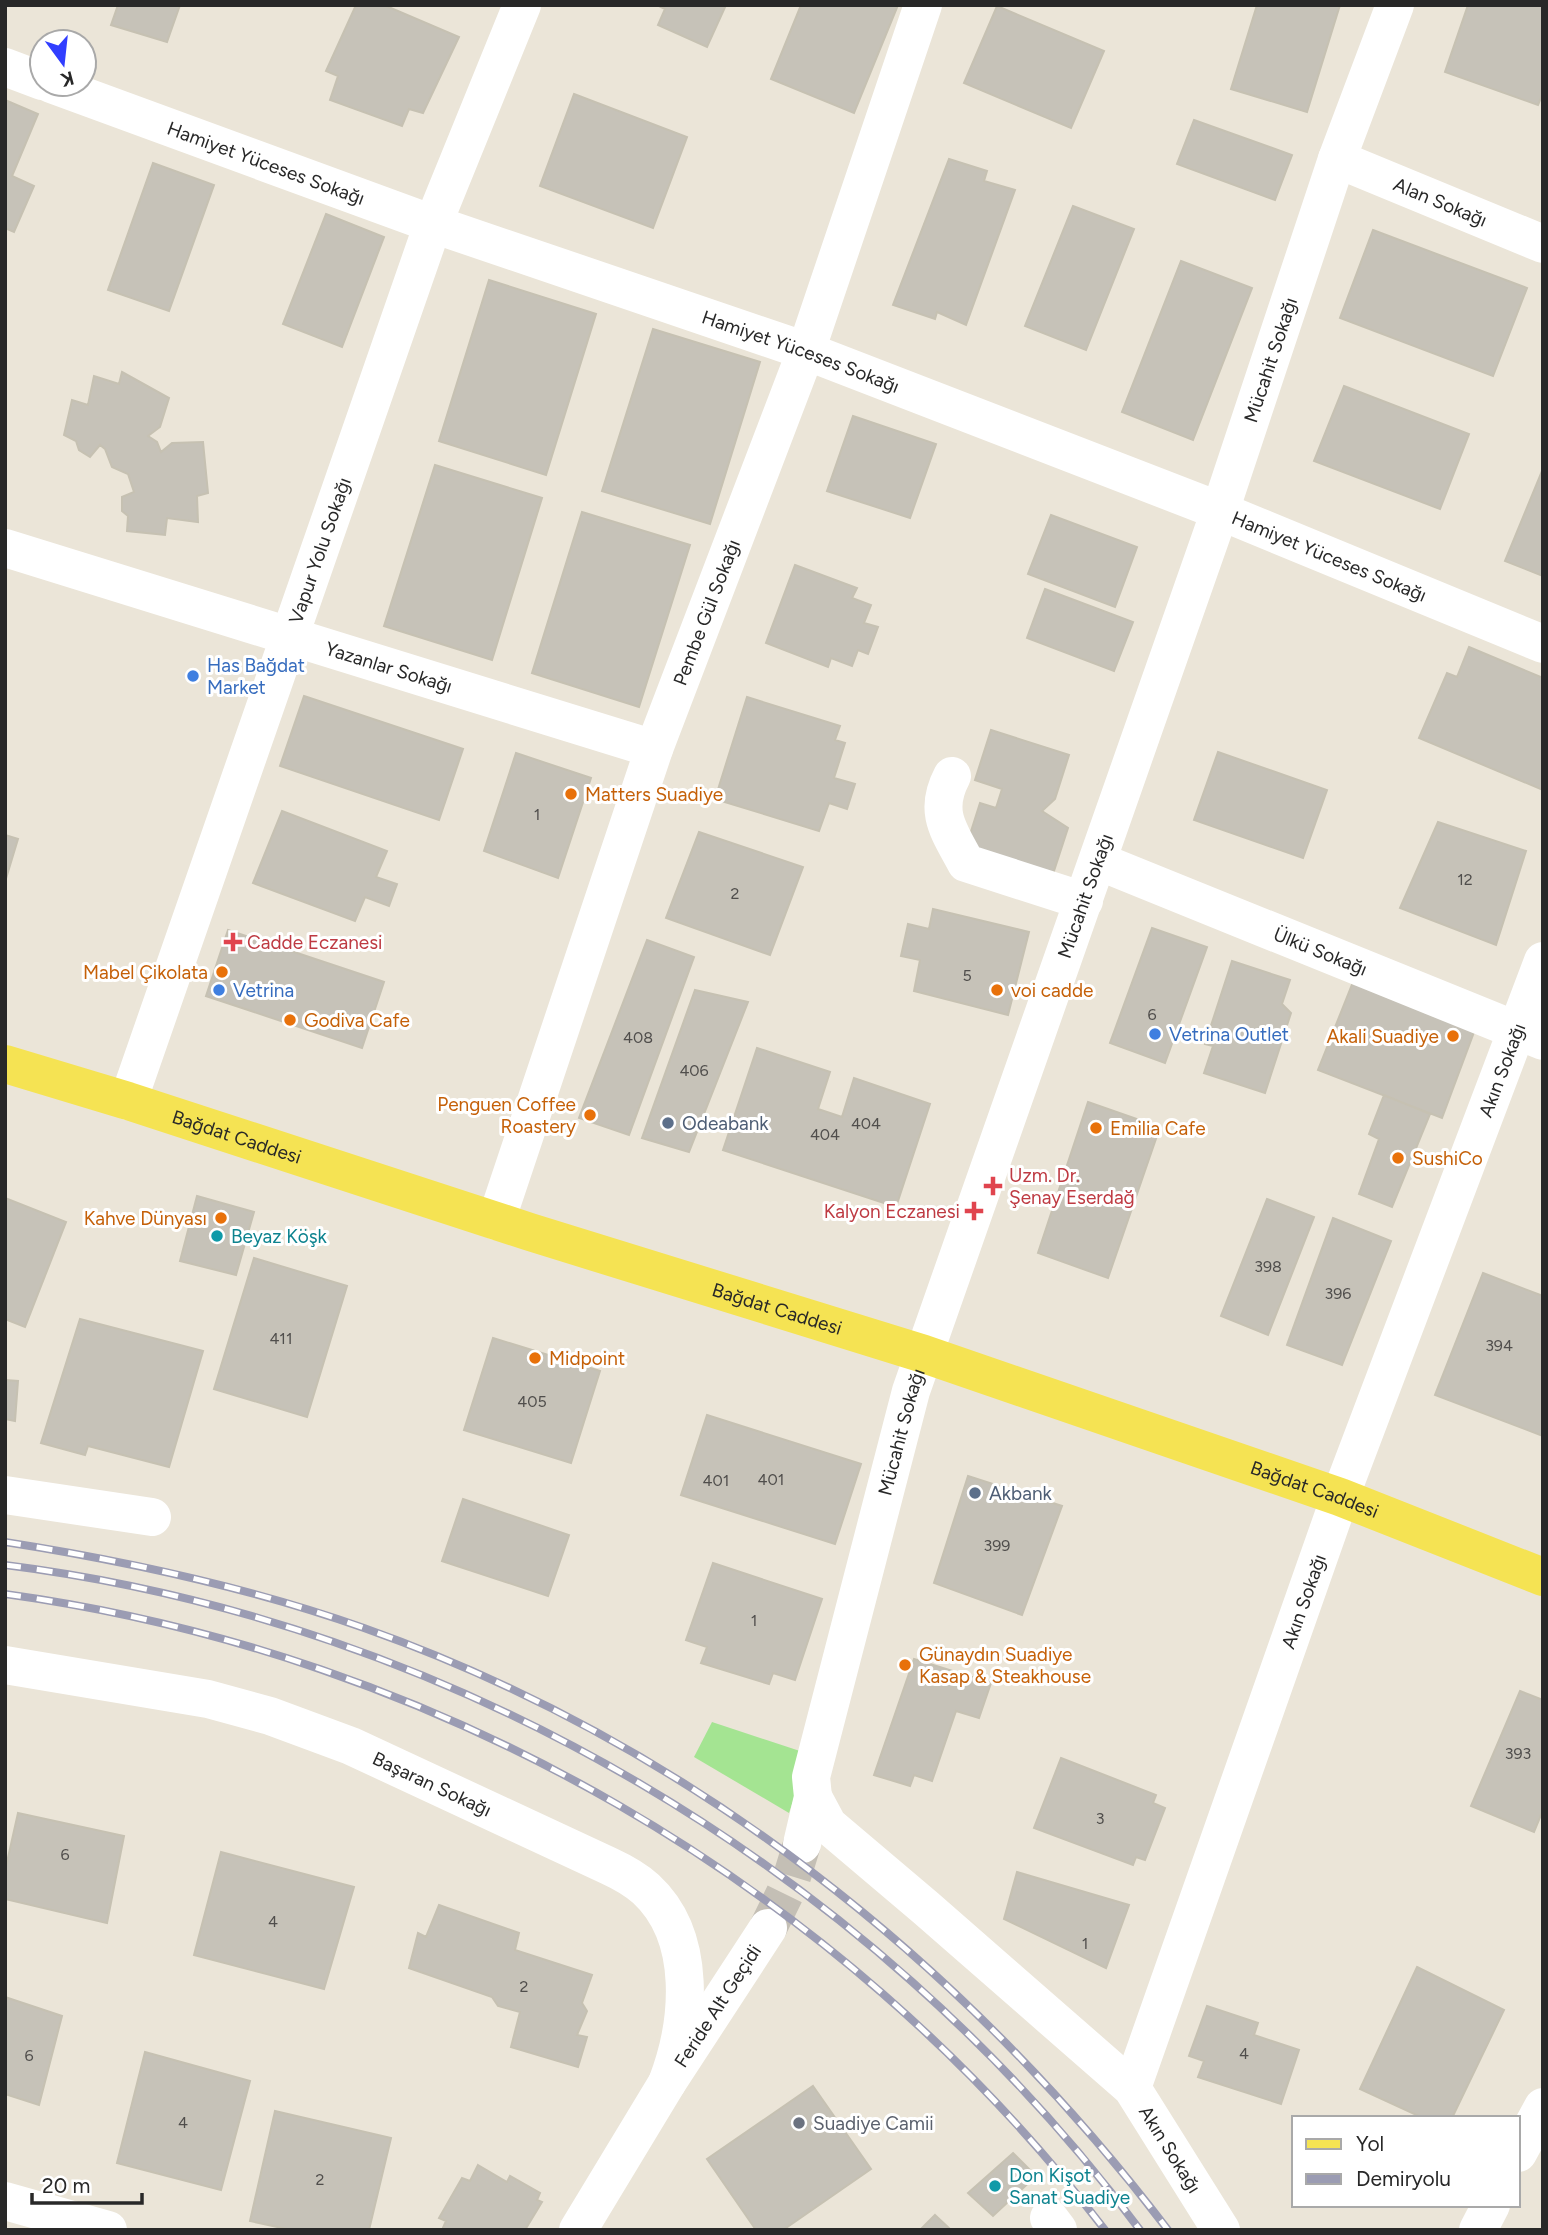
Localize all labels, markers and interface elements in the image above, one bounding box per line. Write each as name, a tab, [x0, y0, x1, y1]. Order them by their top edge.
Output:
north arrow	[28, 28, 98, 98]
text: K	[58, 66, 76, 92]
street label: Hamiyet Yüceses Sokağı	[164, 117, 368, 210]
street label: Alan Sokağı	[1390, 173, 1491, 232]
street label: Mücahit Sokağı	[1239, 294, 1302, 426]
street label: Hamiyet Yüceses Sokağı	[699, 305, 903, 398]
street label: Vapur Yolu Sokağı	[284, 474, 356, 627]
street label: Hamiyet Yüceses Sokağı	[1228, 506, 1430, 607]
street label: Pembe Gül Sokağı	[668, 536, 745, 689]
street label: Yazanlar Sokağı	[323, 637, 455, 698]
place label: Has Bağdat Market	[207, 654, 305, 699]
marker: Has Bağdat Market	[185, 668, 201, 684]
place label: Matters Suadiye	[585, 783, 723, 806]
marker: Matters Suadiye	[563, 786, 579, 802]
house number: 1	[534, 805, 540, 824]
street label: Mücahit Sokağı	[1053, 831, 1118, 961]
house number: 12	[1457, 870, 1473, 889]
house number: 2	[731, 884, 739, 903]
street label: Ülkü Sokağı	[1270, 922, 1371, 981]
place label: Cadde Eczanesi	[247, 931, 383, 954]
marker: Cadde Eczanesi	[225, 934, 241, 950]
place label: Mabel Çikolata	[83, 961, 208, 984]
marker: Mabel Çikolata	[214, 964, 230, 980]
house number: 5	[962, 966, 972, 985]
place label: Vetrina	[233, 979, 294, 1002]
place label: voi cadde	[1011, 979, 1093, 1002]
marker: Vetrina	[211, 982, 227, 998]
marker: voi cadde	[989, 982, 1005, 998]
house number: 6	[1147, 1005, 1157, 1024]
place label: Godiva Cafe	[304, 1009, 410, 1032]
marker: Godiva Cafe	[282, 1012, 298, 1028]
street label: Akın Sokağı	[1474, 1020, 1530, 1121]
place label: Vetrina Outlet	[1169, 1023, 1289, 1046]
place label: Akali Suadiye	[1327, 1025, 1439, 1048]
marker: Vetrina Outlet	[1147, 1026, 1163, 1042]
house number: 408	[623, 1028, 653, 1047]
marker: Akali Suadiye	[1445, 1028, 1461, 1044]
house number: 406	[679, 1061, 709, 1080]
place label: Penguen Coffee Roastery	[437, 1093, 576, 1138]
street label: Bağdat Caddesi	[169, 1105, 304, 1169]
marker: Penguen Coffee Roastery	[582, 1107, 598, 1123]
place label: Odeabank	[682, 1112, 769, 1135]
house number: 404	[851, 1114, 881, 1133]
marker: Odeabank	[660, 1115, 676, 1131]
place label: Emilia Cafe	[1110, 1117, 1206, 1140]
marker: Emilia Cafe	[1088, 1120, 1104, 1136]
house number: 404	[810, 1125, 840, 1144]
place label: SushiCo	[1412, 1147, 1483, 1170]
marker: SushiCo	[1390, 1150, 1406, 1166]
place label: Uzm. Dr. Şenay Eserdağ	[1009, 1164, 1135, 1209]
marker: Uzm. Dr. Şenay Eserdağ	[983, 1176, 1003, 1196]
place label: Kalyon Eczanesi	[824, 1200, 960, 1223]
marker: Kalyon Eczanesi	[966, 1203, 982, 1219]
place label: Kahve Dünyası	[84, 1207, 207, 1230]
marker: Kahve Dünyası	[213, 1210, 229, 1226]
place label: Beyaz Köşk	[231, 1225, 328, 1248]
marker: Beyaz Köşk	[209, 1228, 225, 1244]
house number: 398	[1254, 1257, 1282, 1276]
street label: Bağdat Caddesi	[709, 1278, 845, 1340]
house number: 396	[1325, 1284, 1351, 1303]
house number: 411	[269, 1329, 293, 1348]
house number: 394	[1485, 1336, 1513, 1355]
place label: Midpoint	[549, 1347, 625, 1370]
marker: Midpoint	[527, 1350, 543, 1366]
street label: Mücahit Sokağı	[873, 1365, 930, 1498]
house number: 405	[517, 1392, 547, 1411]
street label: Bağdat Caddesi	[1247, 1456, 1382, 1523]
house number: 401	[758, 1470, 784, 1489]
house number: 401	[703, 1471, 729, 1490]
place label: Akbank	[989, 1482, 1053, 1505]
marker: Akbank	[967, 1485, 983, 1501]
house number: 399	[984, 1536, 1010, 1555]
street label: Akın Sokağı	[1277, 1551, 1331, 1652]
house number: 1	[751, 1611, 757, 1630]
place label: Günaydın Suadiye Kasap & Steakhouse	[919, 1643, 1091, 1688]
marker: Günaydın Suadiye Kasap & Steakhouse	[897, 1657, 913, 1673]
house number: 393	[1505, 1744, 1531, 1763]
street label: Başaran Sokağı	[369, 1747, 495, 1822]
house number: 3	[1096, 1809, 1104, 1828]
house number: 6	[60, 1845, 70, 1864]
house number: 4	[268, 1912, 278, 1931]
house number: 1	[1082, 1934, 1088, 1953]
street label: Feride Alt Geçidi	[669, 1940, 766, 2072]
house number: 2	[520, 1977, 528, 1996]
house number: 4	[1239, 2044, 1249, 2063]
house number: 6	[24, 2046, 34, 2065]
street label: Akın Sokağı	[1134, 2102, 1206, 2197]
place label: Suadiye Camii	[813, 2112, 934, 2135]
house number: 4	[178, 2113, 188, 2132]
marker: Suadiye Camii	[791, 2115, 807, 2131]
legend	[1292, 2116, 1520, 2207]
text: Yol	[1356, 2131, 1384, 2156]
scale bar	[32, 2162, 142, 2206]
place label: Don Kişot Sanat Suadiye	[1009, 2164, 1130, 2209]
text: Demiryolu	[1356, 2166, 1451, 2191]
house number: 2	[316, 2170, 324, 2189]
text: 20 m	[42, 2173, 90, 2198]
marker: Don Kişot Sanat Suadiye	[987, 2178, 1003, 2194]

